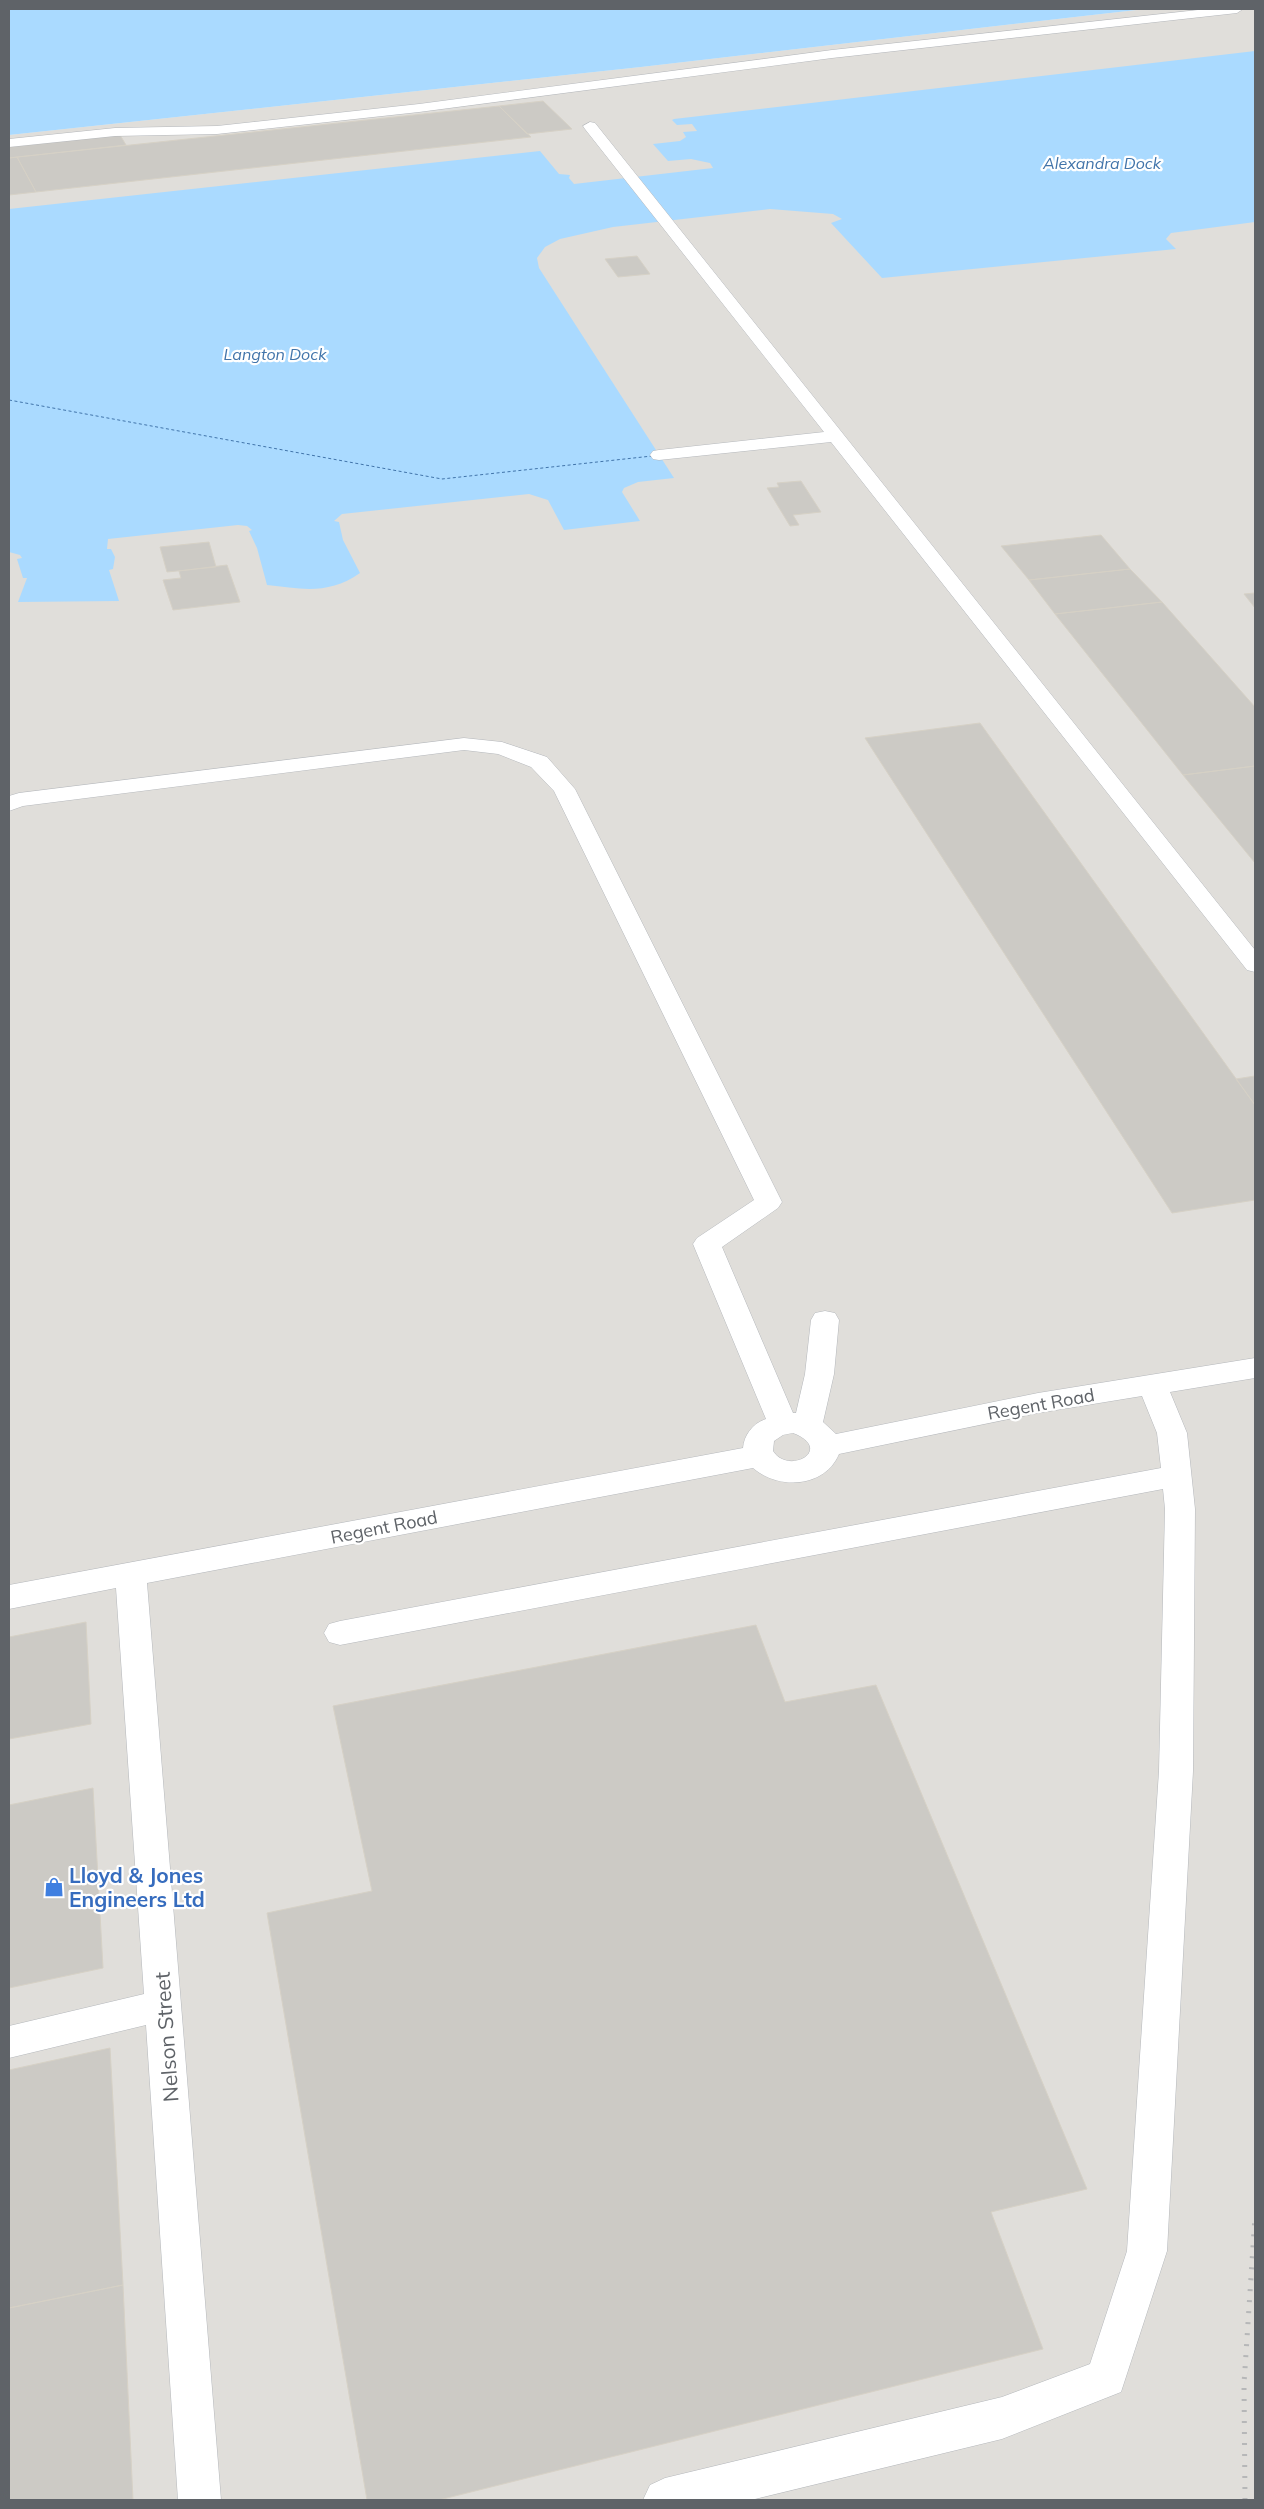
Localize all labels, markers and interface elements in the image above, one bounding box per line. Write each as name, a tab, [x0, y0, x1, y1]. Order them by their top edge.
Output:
water label: Alexandra Dock	[1042, 153, 1162, 173]
water label: Langton Dock	[224, 344, 327, 364]
street label: Regent Road	[986, 1383, 1096, 1425]
street label: Regent Road	[329, 1505, 439, 1549]
place label: Lloyd & Jones Engineers Ltd	[69, 1862, 205, 1912]
shop icon: Lloyd & Jones Engineers Ltd	[43, 1876, 65, 1898]
street label: Nelson Street	[148, 1971, 184, 2103]

